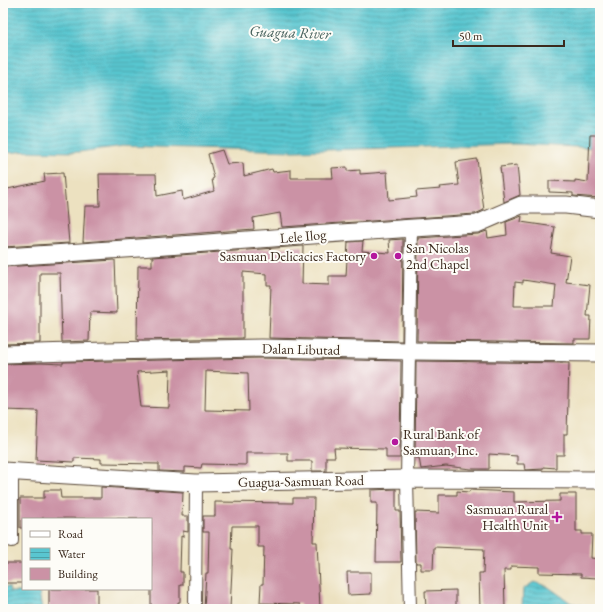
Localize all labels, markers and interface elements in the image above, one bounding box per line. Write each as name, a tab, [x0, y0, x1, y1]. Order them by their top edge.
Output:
water label: Guagua River	[249, 21, 332, 43]
scale bar	[453, 22, 564, 48]
text: 50 m	[459, 28, 483, 44]
street label: Lele Ilog	[279, 225, 328, 247]
place label: San Nicolas 2nd Chapel	[406, 239, 469, 273]
place label: Sasmuan Delicacies Factory	[219, 247, 367, 265]
marker: Sasmuan Delicacies Factory	[369, 251, 379, 261]
marker: San Nicolas 2nd Chapel	[393, 251, 403, 261]
street label: Dalan Libutad	[262, 339, 341, 359]
place label: Rural Bank of Sasmuan, Inc.	[403, 425, 480, 459]
marker: Rural Bank of Sasmuan, Inc.	[390, 437, 400, 447]
street label: Guagua-Sasmuan Road	[238, 471, 365, 491]
place label: Sasmuan Rural Health Unit	[466, 500, 549, 534]
marker: Sasmuan Rural Health Unit	[551, 511, 563, 523]
legend	[22, 518, 152, 590]
text: Road	[58, 526, 84, 542]
text: Water	[58, 546, 85, 562]
text: Building	[58, 566, 99, 582]

